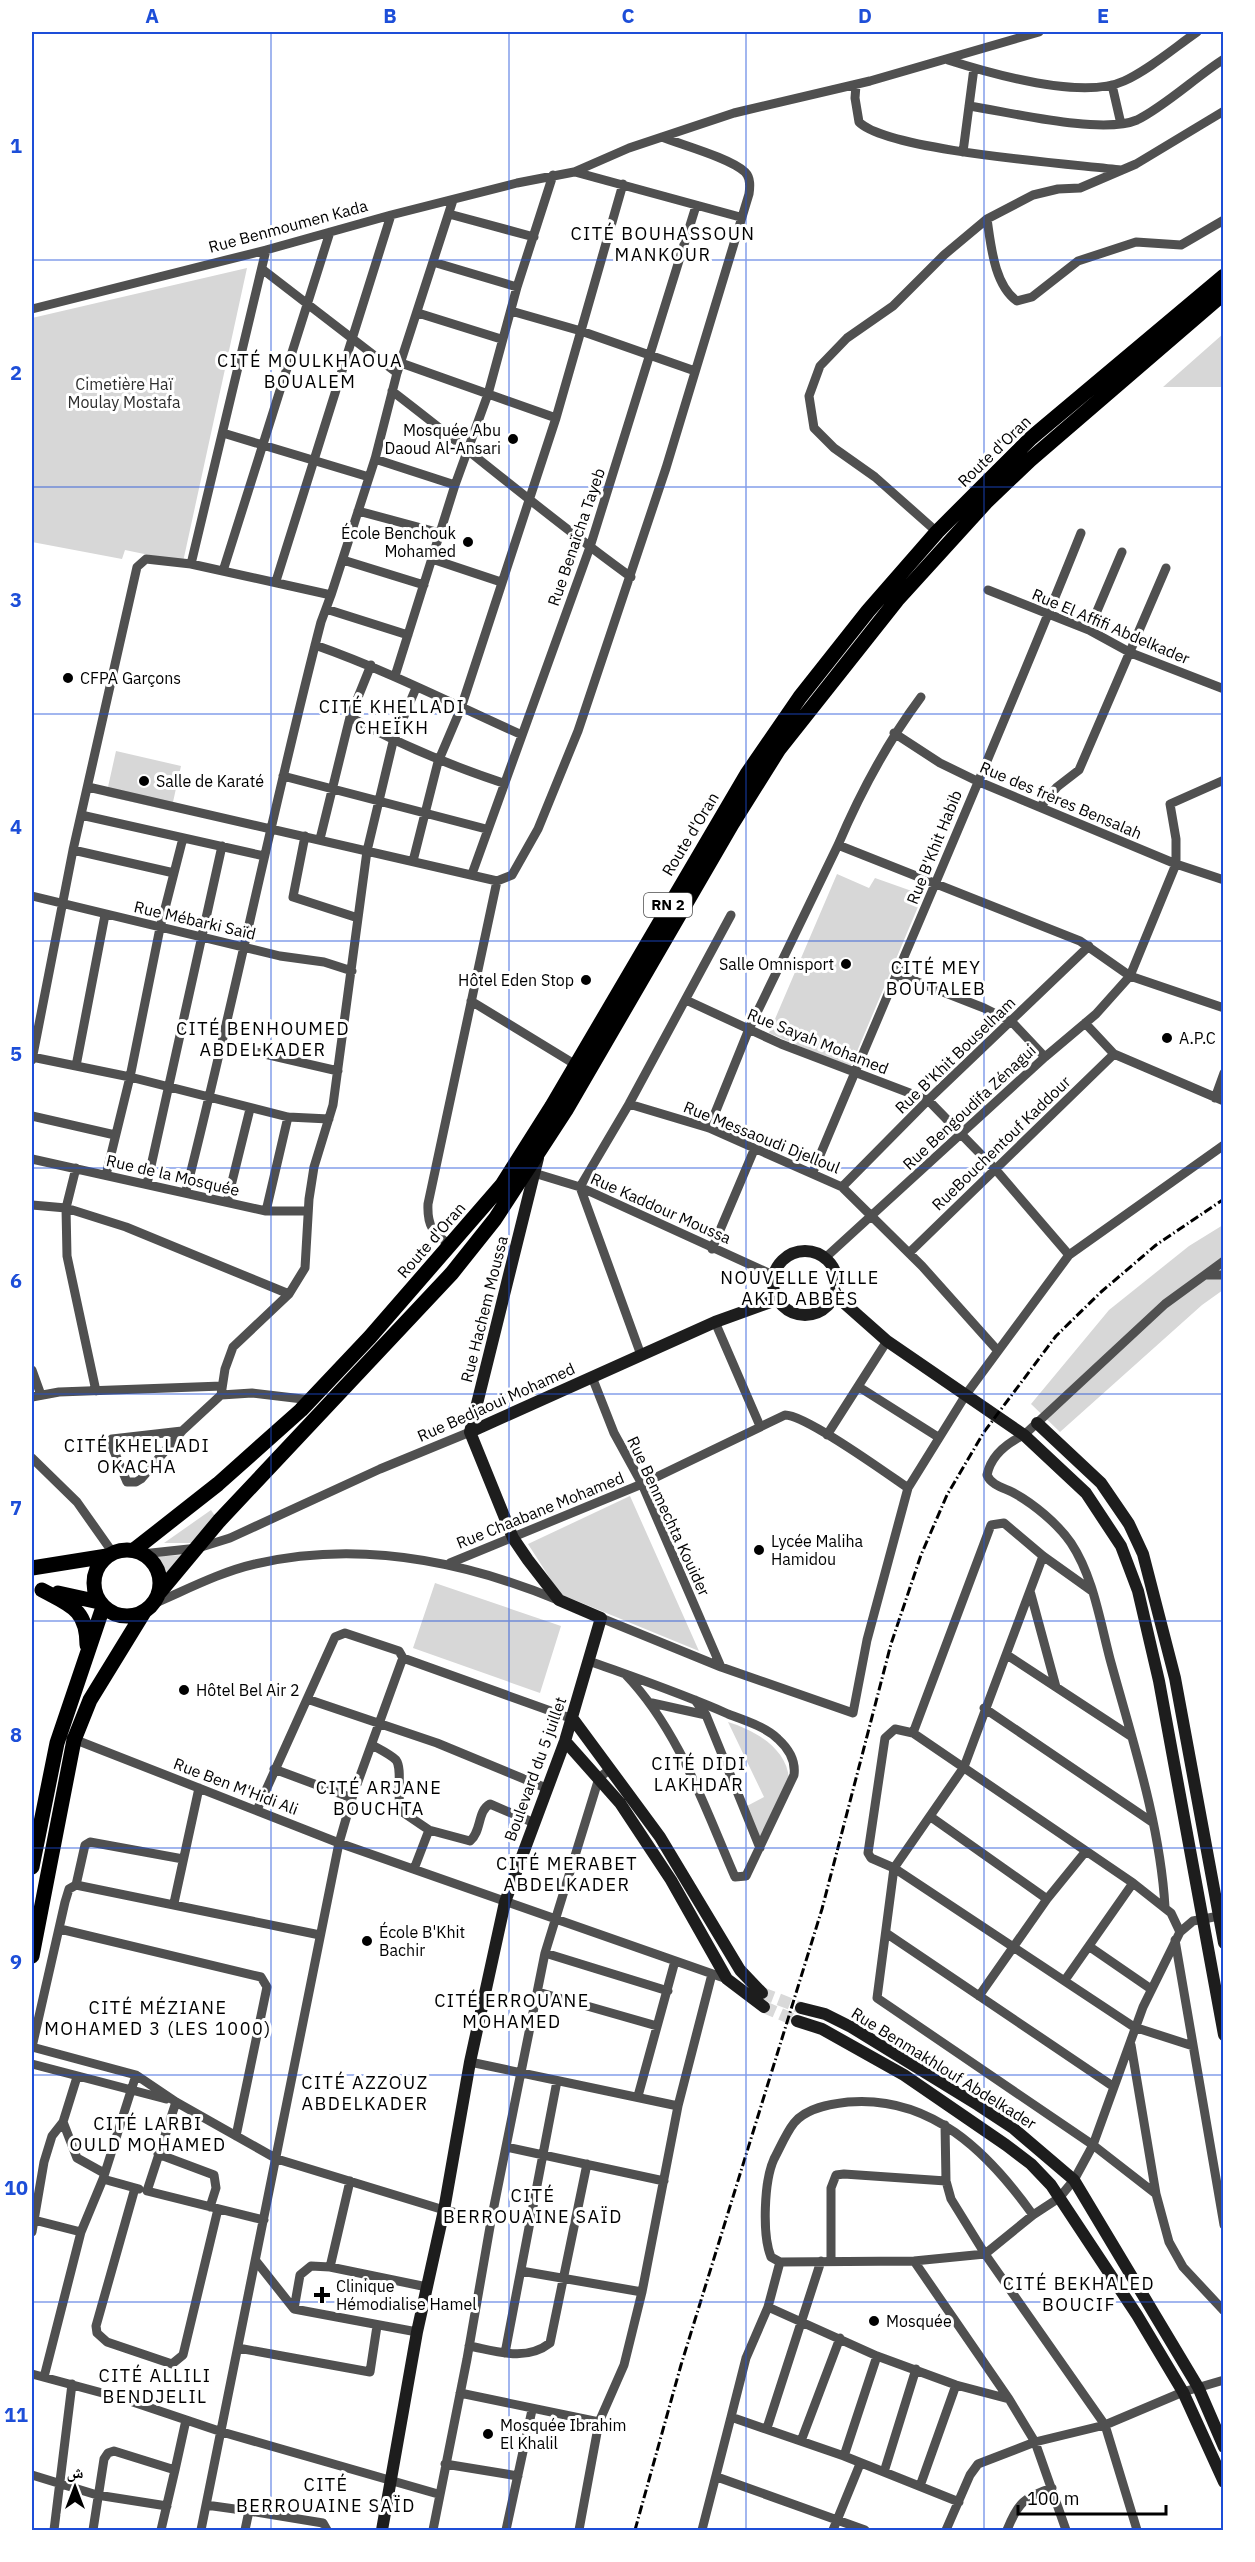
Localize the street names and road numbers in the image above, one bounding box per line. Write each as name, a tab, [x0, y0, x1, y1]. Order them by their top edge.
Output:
street label: Rue Benmoumen Kada	[206, 195, 370, 257]
street label: Route d'Oran	[953, 411, 1035, 491]
street label: Rue Benaïcha Tayeb	[543, 465, 609, 609]
street label: Rue El Affifi Abdelkader	[1029, 584, 1193, 668]
street label: Rue des frères Bensalah	[977, 757, 1145, 843]
street label: Rue B'Khit Habib	[902, 787, 966, 907]
street label: Route d'Oran	[657, 789, 723, 879]
road number: RN 2	[644, 893, 692, 917]
street label: Rue Mébarki Saïd	[132, 896, 258, 944]
street label: Rue B'Khit Bouselham	[891, 992, 1019, 1118]
street label: Rue Sayah Mohamed	[745, 1004, 891, 1078]
street label: Rue Bengoudifa Zénagui	[898, 1040, 1040, 1174]
street label: RueBouchentouf Kaddour	[927, 1071, 1075, 1214]
street label: Rue Messaoudi Djelloul	[681, 1096, 843, 1178]
street label: Rue de la Mosquée	[104, 1150, 242, 1200]
street label: Rue Kaddour Moussa	[588, 1168, 735, 1248]
street label: Route d'Oran	[393, 1198, 469, 1282]
street label: Rue Hachem Moussa	[456, 1233, 512, 1384]
street label: Rue Bedjaoui Mohamed	[414, 1358, 578, 1446]
street label: Rue Benmechta Kouider	[623, 1433, 715, 1599]
street label: Rue Chaabane Mohamed	[453, 1467, 627, 1553]
street label: Boulevard du 5 juillet	[500, 1694, 570, 1844]
street label: Rue Ben M'Hidi Ali	[171, 1753, 301, 1819]
street label: Rue Benmakhlouf Abdelkader	[848, 2003, 1040, 2133]

